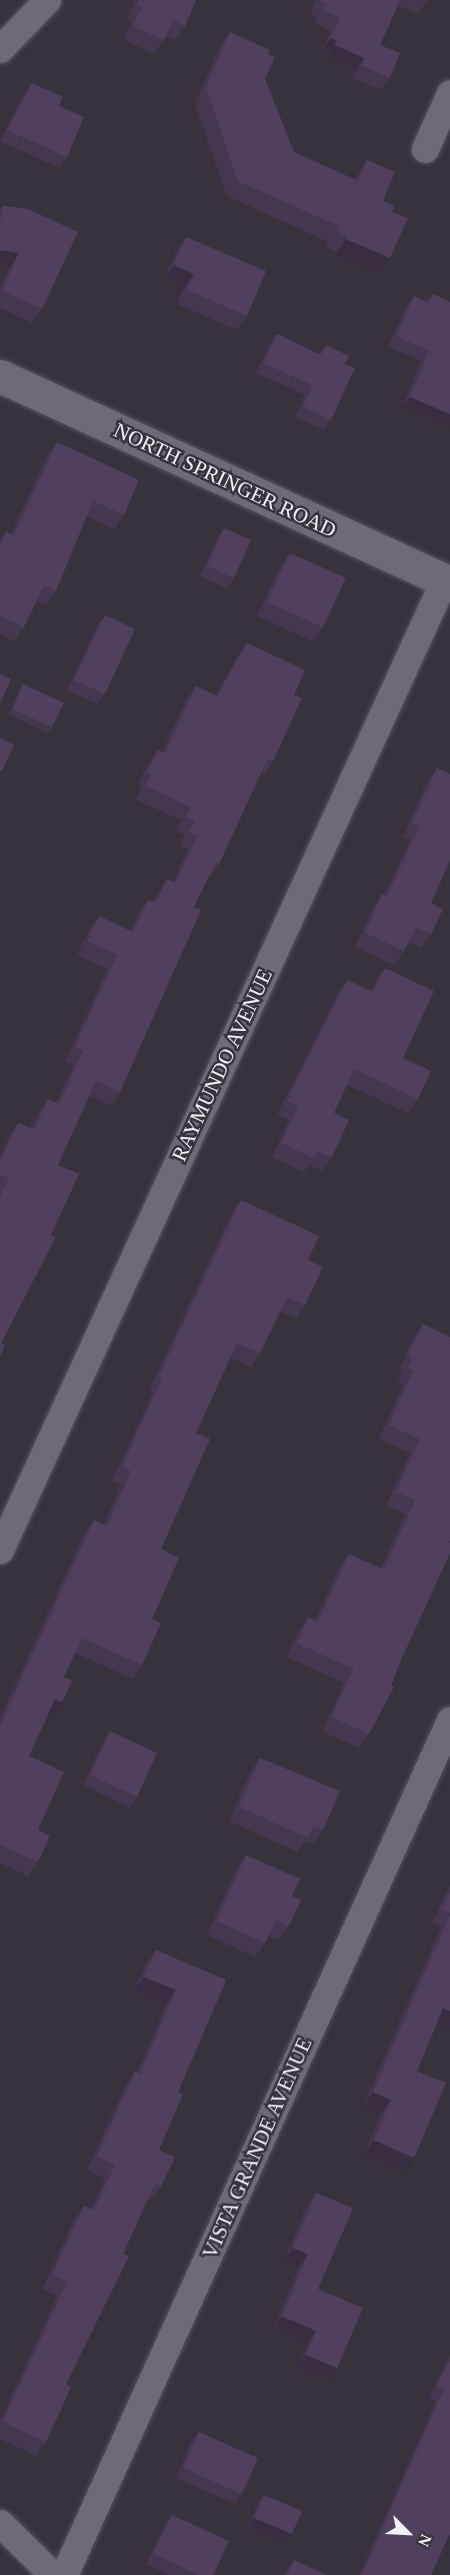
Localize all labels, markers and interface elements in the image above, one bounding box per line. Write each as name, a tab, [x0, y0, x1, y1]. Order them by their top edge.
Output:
street label: NORTH SPRINGER ROAD	[110, 417, 340, 543]
street label: RAYMUNDO AVENUE	[166, 964, 278, 1166]
street label: VISTA GRANDE AVENUE	[196, 2032, 318, 2264]
north arrow	[378, 2503, 438, 2563]
text: N	[415, 2532, 435, 2549]

